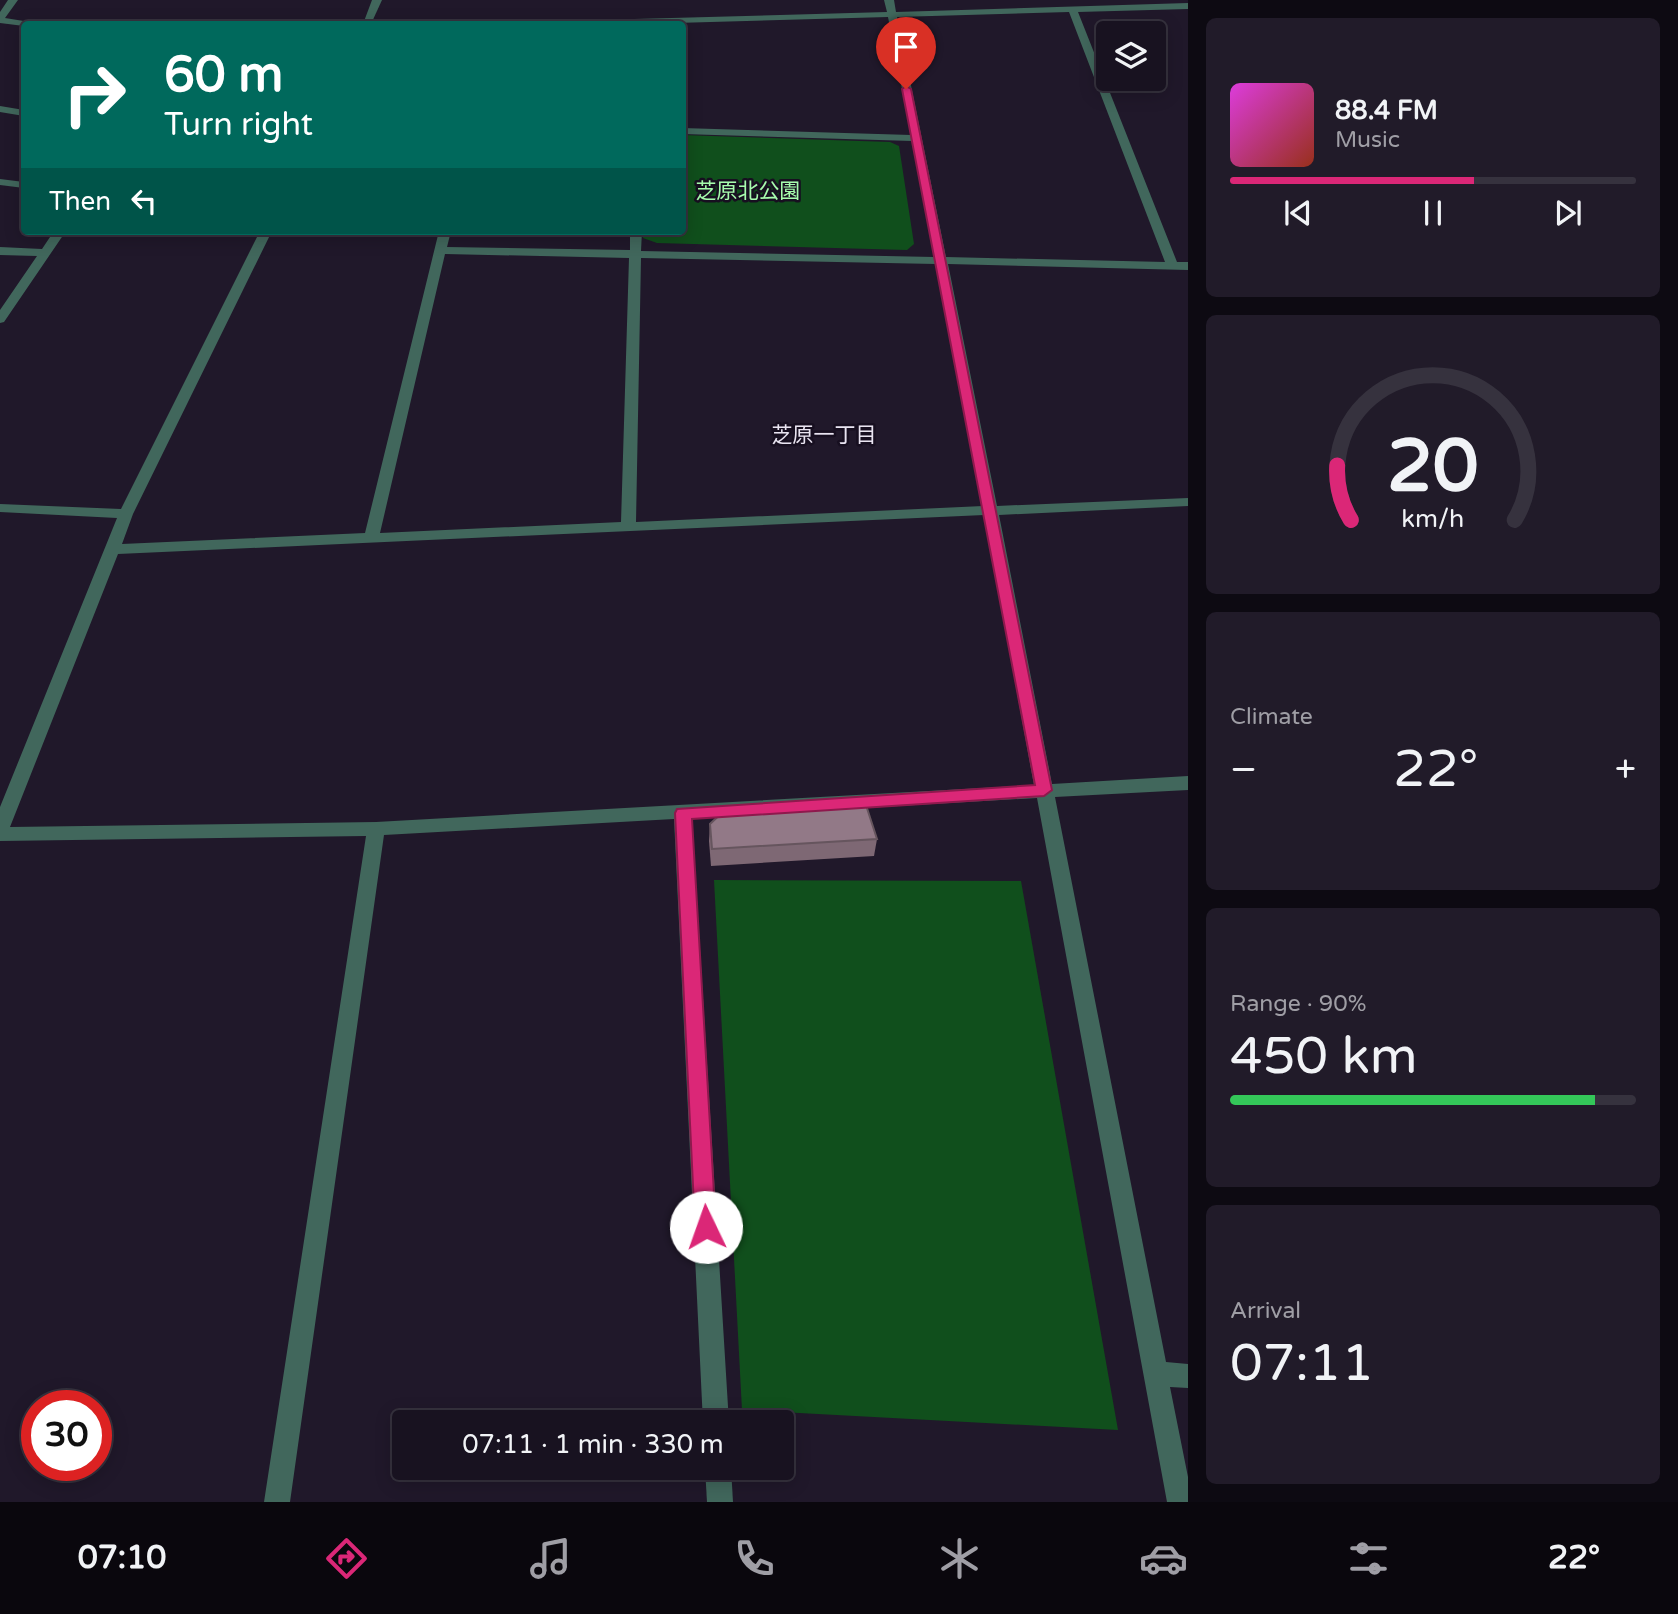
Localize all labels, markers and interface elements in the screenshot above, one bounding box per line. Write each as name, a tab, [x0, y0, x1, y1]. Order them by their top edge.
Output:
pin	[876, 17, 936, 89]
map controls	[1096, 21, 1166, 91]
button: layers	[1096, 21, 1166, 91]
icon: arrive	[887, 28, 925, 66]
text: 60 m	[164, 46, 283, 105]
icon: right	[49, 49, 140, 140]
text: 88.4 FM	[1335, 95, 1438, 126]
text: Turn right	[164, 106, 313, 144]
text: Music	[1335, 126, 1400, 154]
park label: 芝原北公園	[696, 179, 801, 204]
icon: left	[125, 182, 163, 220]
text: Then	[49, 186, 111, 217]
icon: previous	[1279, 194, 1317, 232]
icon: pause	[1414, 194, 1452, 232]
icon: next	[1549, 194, 1587, 232]
district label: 芝原一丁目	[772, 423, 877, 448]
text: 20	[1387, 424, 1479, 512]
text: km/h	[1402, 504, 1464, 534]
text: Climate	[1230, 703, 1313, 731]
text: 22°	[1393, 738, 1478, 801]
text: −	[1230, 747, 1257, 793]
text: +	[1615, 747, 1636, 793]
text: Range · 90%	[1230, 990, 1366, 1018]
text: 450 km	[1230, 1025, 1418, 1088]
position arrow	[669, 1190, 743, 1264]
text: Arrival	[1230, 1297, 1301, 1325]
text: 07:11	[1230, 1332, 1374, 1395]
speed limit sign: 30	[21, 1390, 112, 1481]
text: 07:11 · 1 min · 330 m	[462, 1429, 724, 1460]
icon: directions	[322, 1534, 371, 1583]
icon: music	[526, 1534, 575, 1583]
icon: phone	[730, 1534, 779, 1583]
icon: climate	[935, 1534, 984, 1583]
icon: car	[1139, 1534, 1188, 1583]
icon: filters	[1344, 1534, 1393, 1583]
text: 07:10	[78, 1539, 166, 1577]
text: 22°	[1548, 1539, 1600, 1577]

